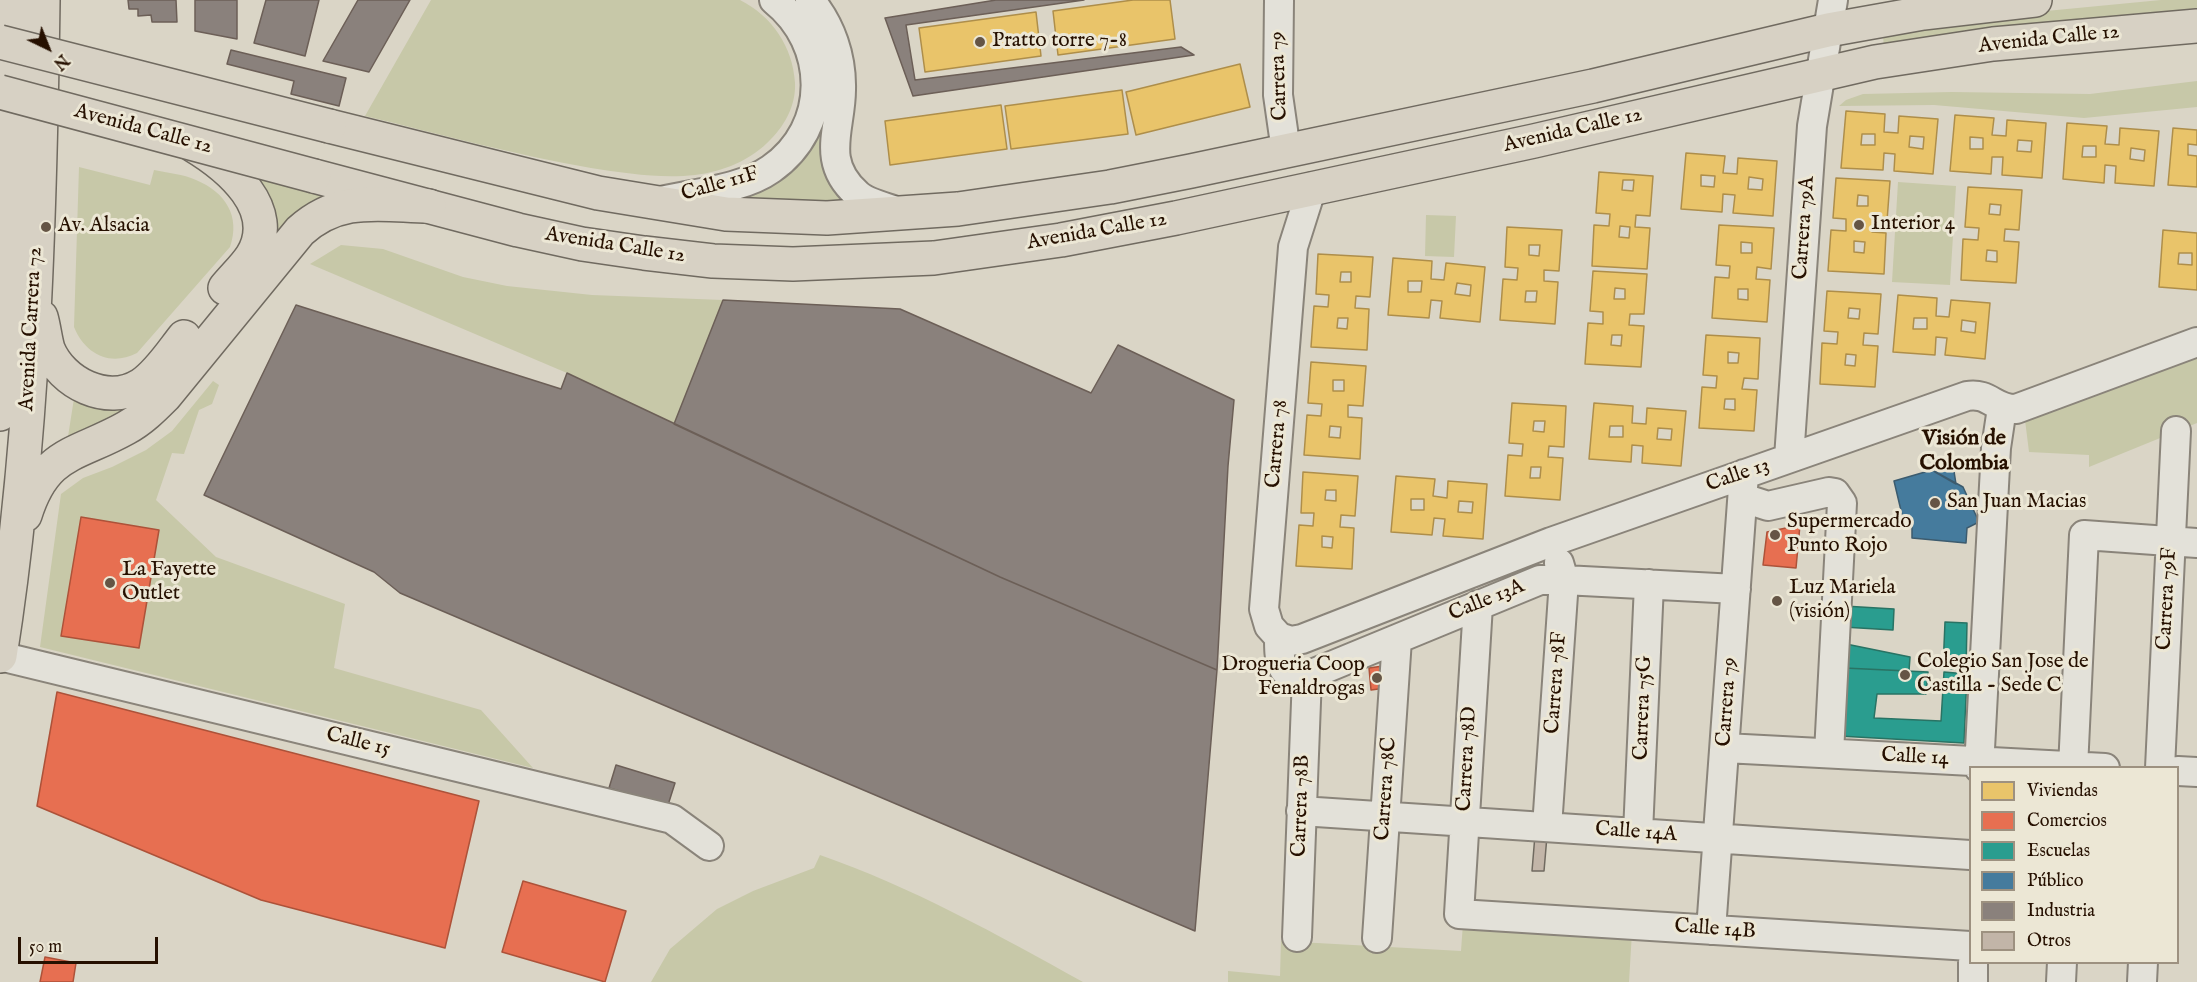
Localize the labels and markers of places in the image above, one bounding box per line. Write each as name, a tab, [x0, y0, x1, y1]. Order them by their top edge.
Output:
place label: Pratto torre 7-8	[992, 29, 1127, 55]
marker: Pratto torre 7-8	[973, 35, 987, 49]
place label: Interior 4	[1871, 212, 1955, 238]
place label: Av. Alsacia	[58, 214, 150, 240]
marker: Interior 4	[1852, 218, 1866, 232]
marker: Av. Alsacia	[39, 220, 53, 234]
place label: San Juan Macias	[1947, 490, 2086, 516]
marker: San Juan Macias	[1928, 496, 1942, 510]
place label: Supermercado Punto Rojo	[1787, 510, 1911, 560]
marker: Supermercado Punto Rojo	[1768, 528, 1782, 542]
place label: La Fayette Outlet	[122, 558, 216, 608]
marker: La Fayette Outlet	[103, 576, 117, 590]
place label: Luz Mariela (visión)	[1789, 576, 1896, 626]
marker: Luz Mariela (visión)	[1770, 594, 1784, 608]
place label: Colegio San Jose de Castilla - Sede C	[1917, 650, 2089, 700]
place label: Drogueria Coop Fenaldrogas	[1221, 653, 1365, 703]
marker: Colegio San Jose de Castilla - Sede C	[1898, 668, 1912, 682]
marker: Drogueria Coop Fenaldrogas	[1370, 671, 1384, 685]

